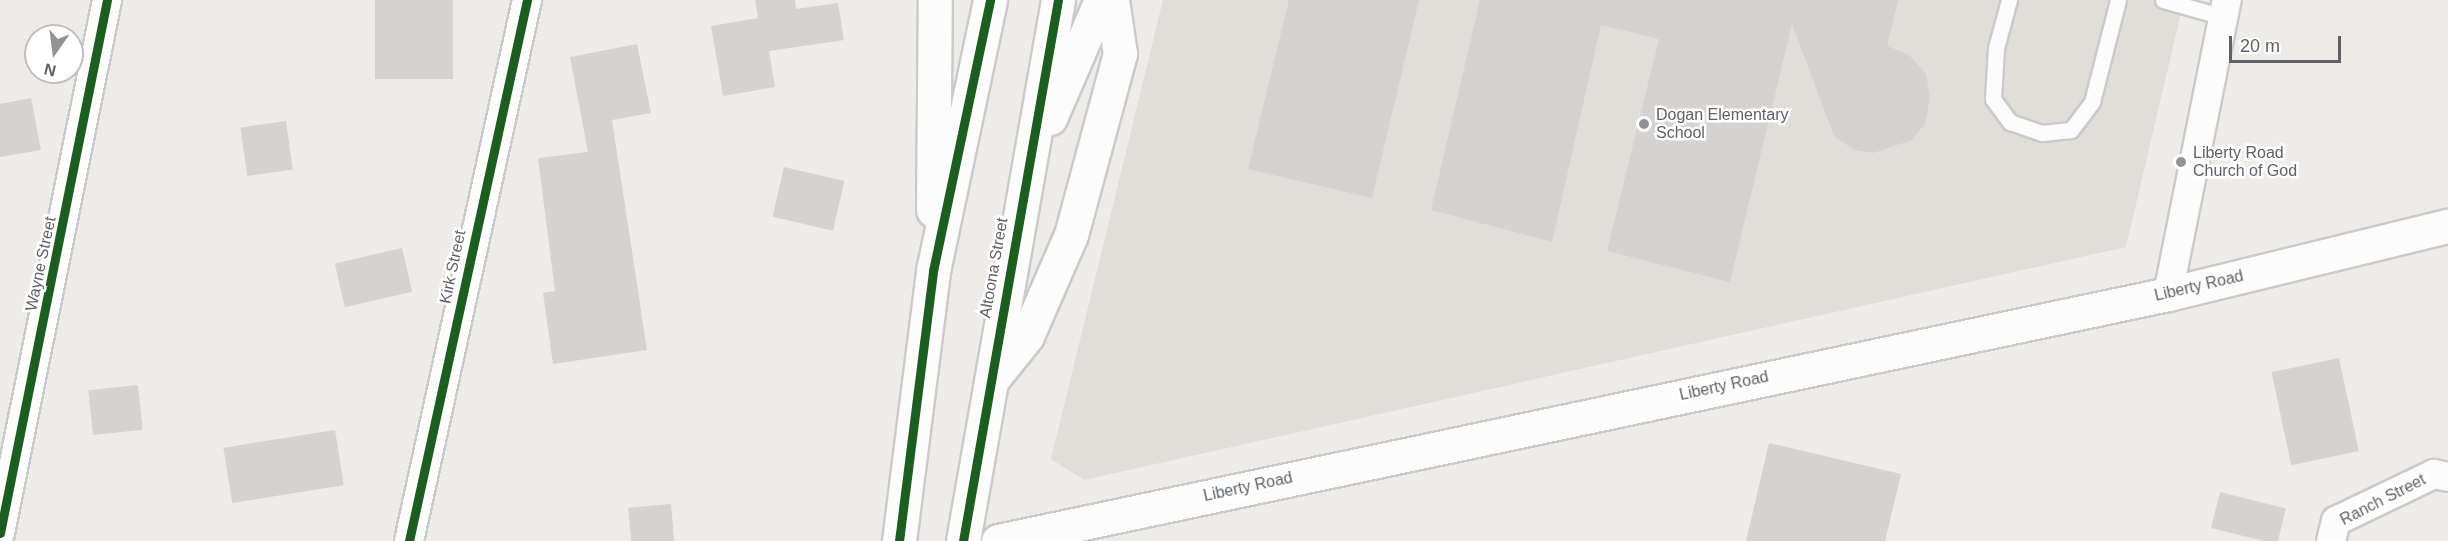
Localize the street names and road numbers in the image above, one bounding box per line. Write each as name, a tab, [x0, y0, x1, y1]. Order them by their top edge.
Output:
street label: Wayne Street	[22, 215, 60, 313]
street label: Altoona Street	[976, 216, 1012, 320]
street label: Kirk Street	[436, 228, 470, 306]
street label: Liberty Road	[2153, 266, 2245, 306]
street label: Liberty Road	[1678, 367, 1770, 405]
street label: Liberty Road	[1202, 468, 1294, 506]
street label: Ranch Street	[2337, 470, 2429, 530]

